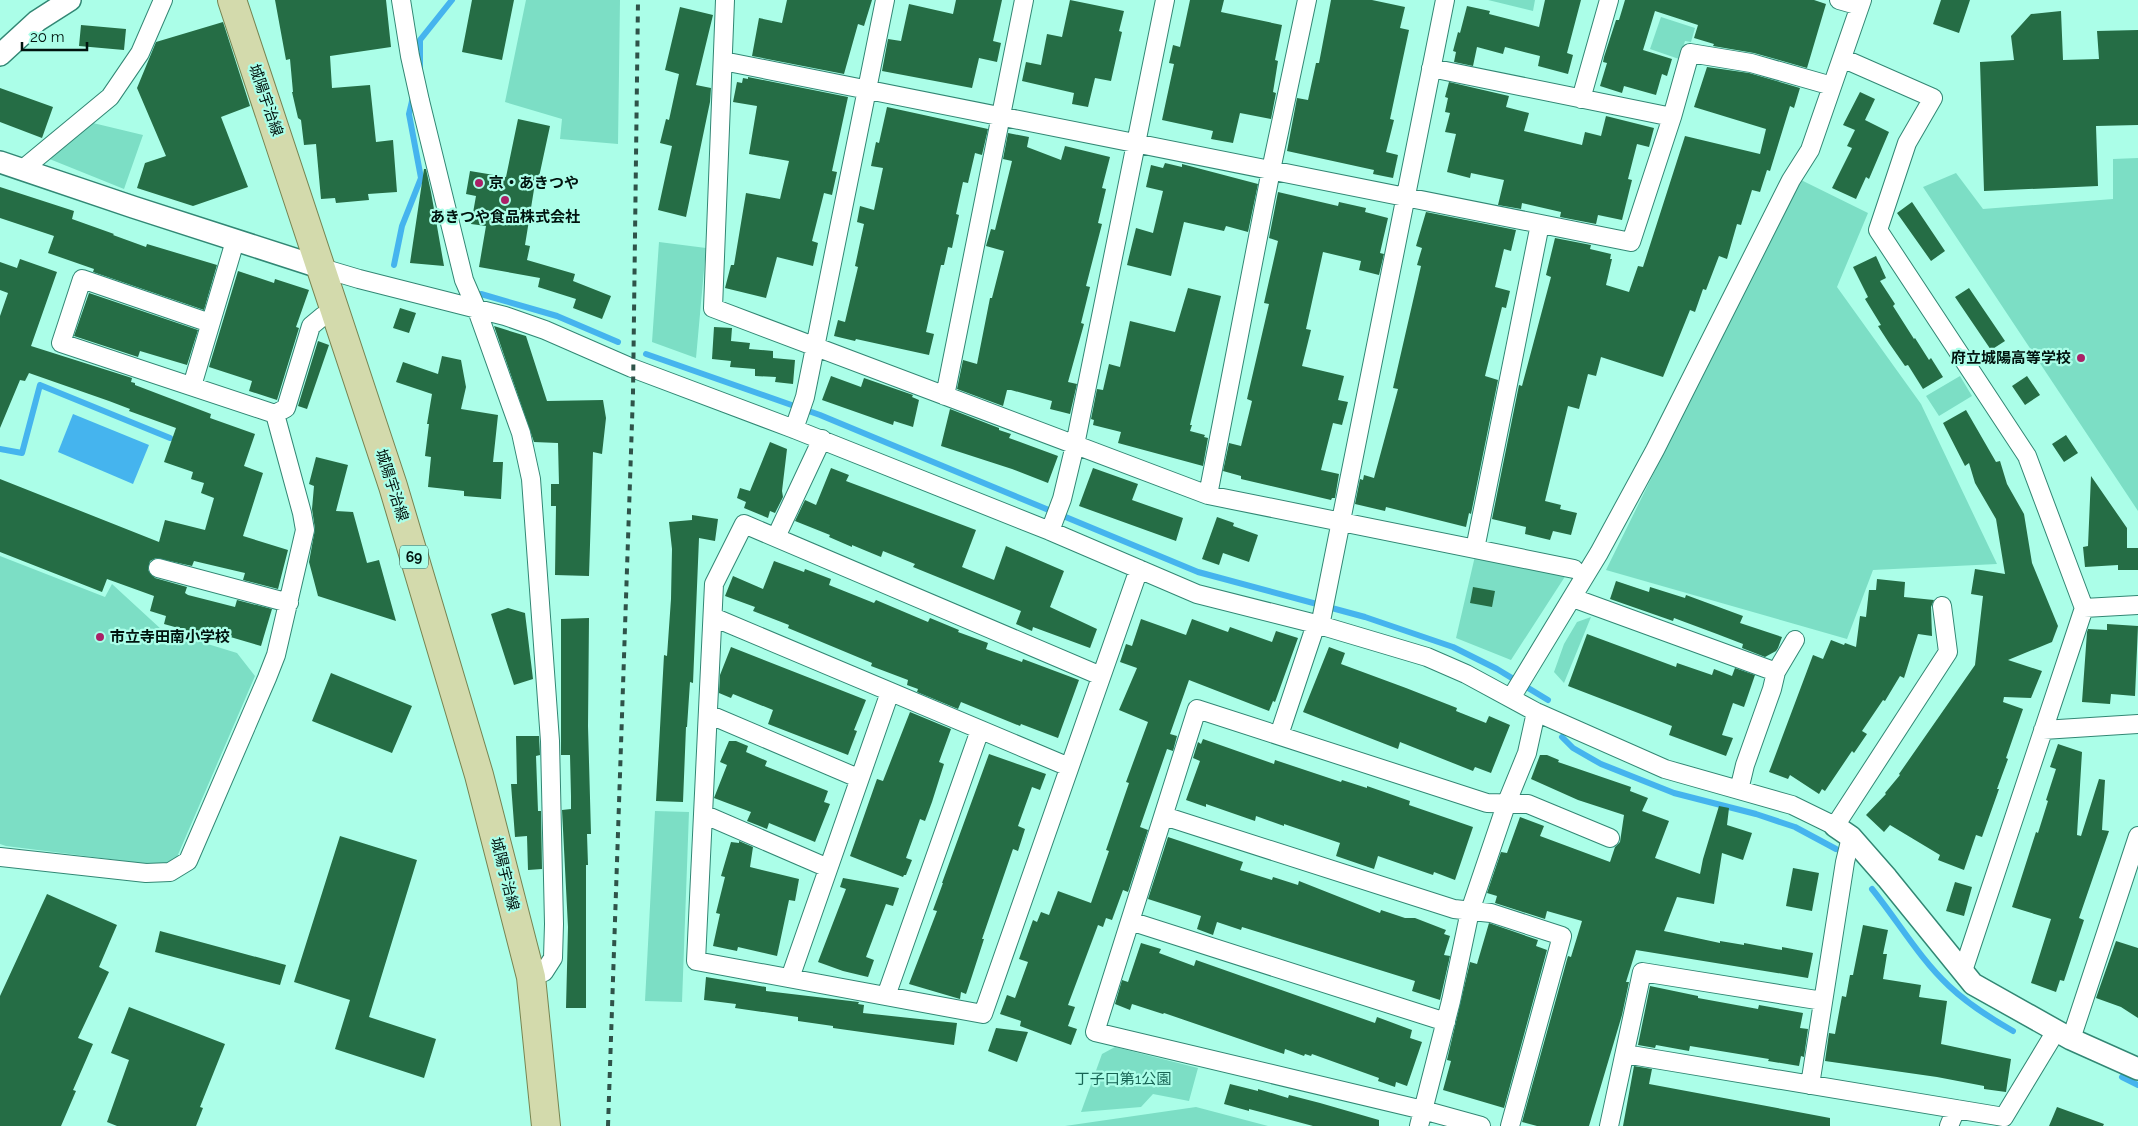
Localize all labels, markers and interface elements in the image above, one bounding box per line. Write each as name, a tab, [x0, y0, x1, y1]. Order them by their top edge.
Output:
scale bar	[22, 20, 88, 52]
text: 20 m	[30, 28, 65, 46]
street label: 城陽宇治線	[245, 62, 287, 138]
place label: 京・あきつや	[489, 174, 579, 192]
marker: 京・あきつや	[473, 177, 485, 189]
marker: あきつや食品株式会社	[499, 194, 511, 206]
place label: あきつや食品株式会社	[430, 208, 580, 226]
place label: 府立城陽高等学校	[1951, 349, 2071, 367]
marker: 府立城陽高等学校	[2075, 352, 2087, 364]
street label: 城陽宇治線	[372, 447, 412, 523]
road number: 69	[400, 546, 428, 568]
place label: 市立寺田南小学校	[110, 628, 230, 646]
marker: 市立寺田南小学校	[94, 631, 106, 643]
street label: 城陽宇治線	[487, 835, 523, 913]
park label: 丁子口第1公園	[1075, 1070, 1171, 1088]

